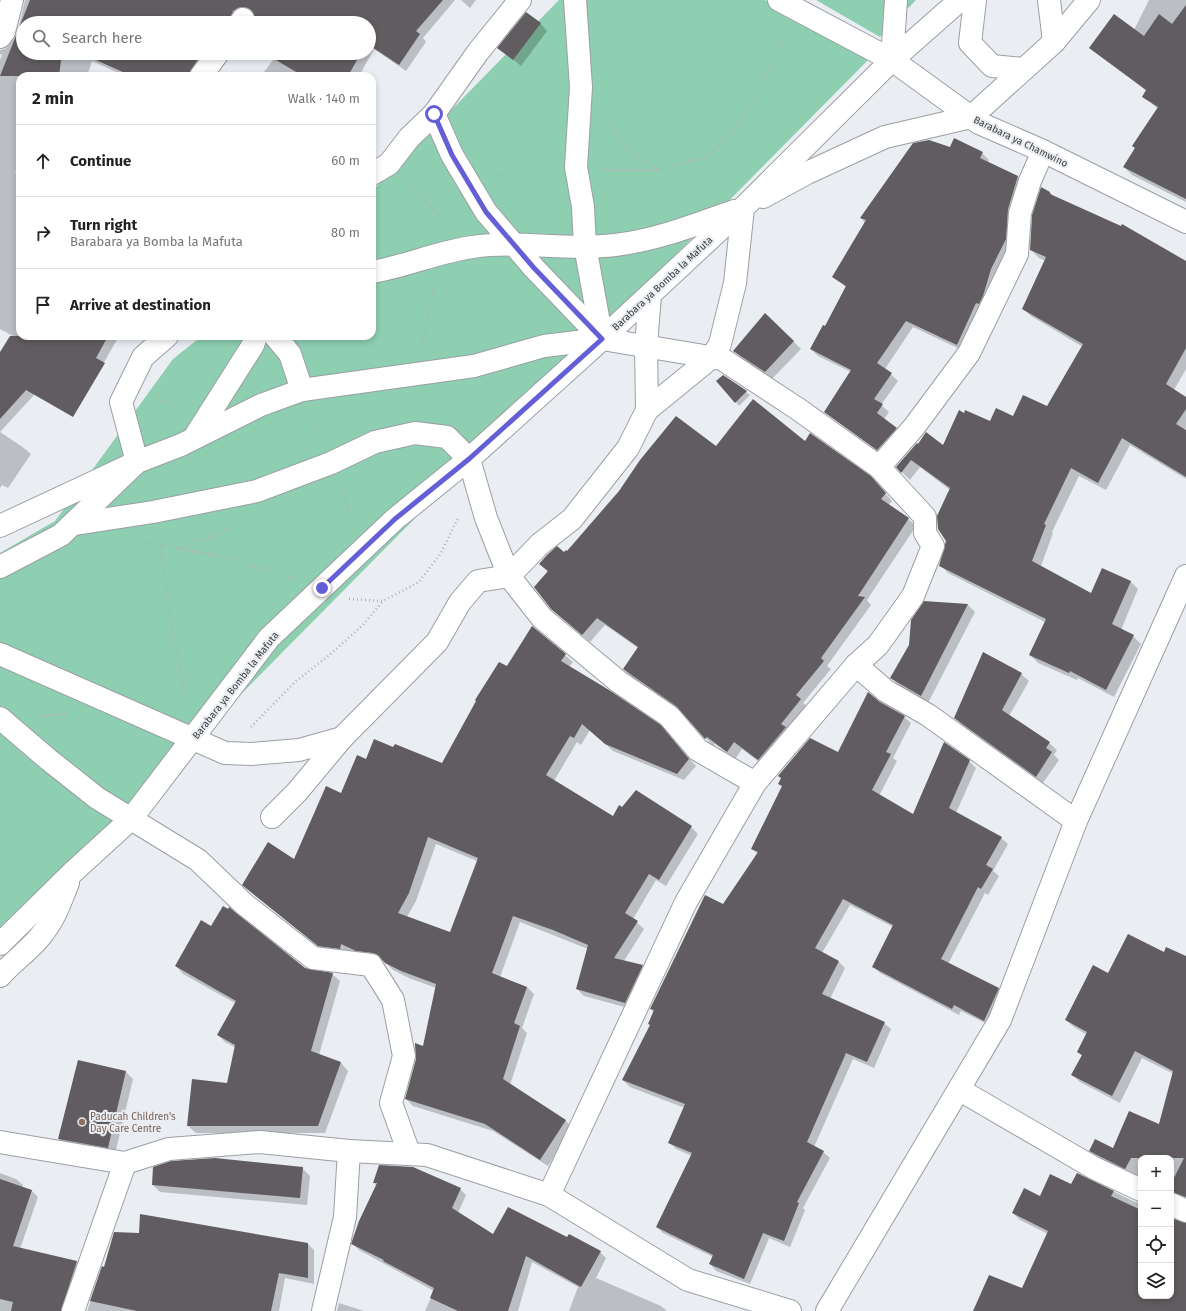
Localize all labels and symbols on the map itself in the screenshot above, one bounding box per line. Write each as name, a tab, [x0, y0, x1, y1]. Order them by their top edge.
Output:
route start	[425, 105, 443, 123]
street label: Barabara ya Chamwino	[972, 114, 1070, 170]
street label: Barabara ya Bomba la Mafuta	[610, 234, 715, 333]
route end	[313, 579, 331, 597]
street label: Barabara ya Bomba la Mafuta	[190, 630, 281, 742]
place label: Paducah Children's Day Care Centre	[90, 1111, 176, 1135]
marker: Paducah Children's Day Care Centre	[77, 1117, 87, 1127]

